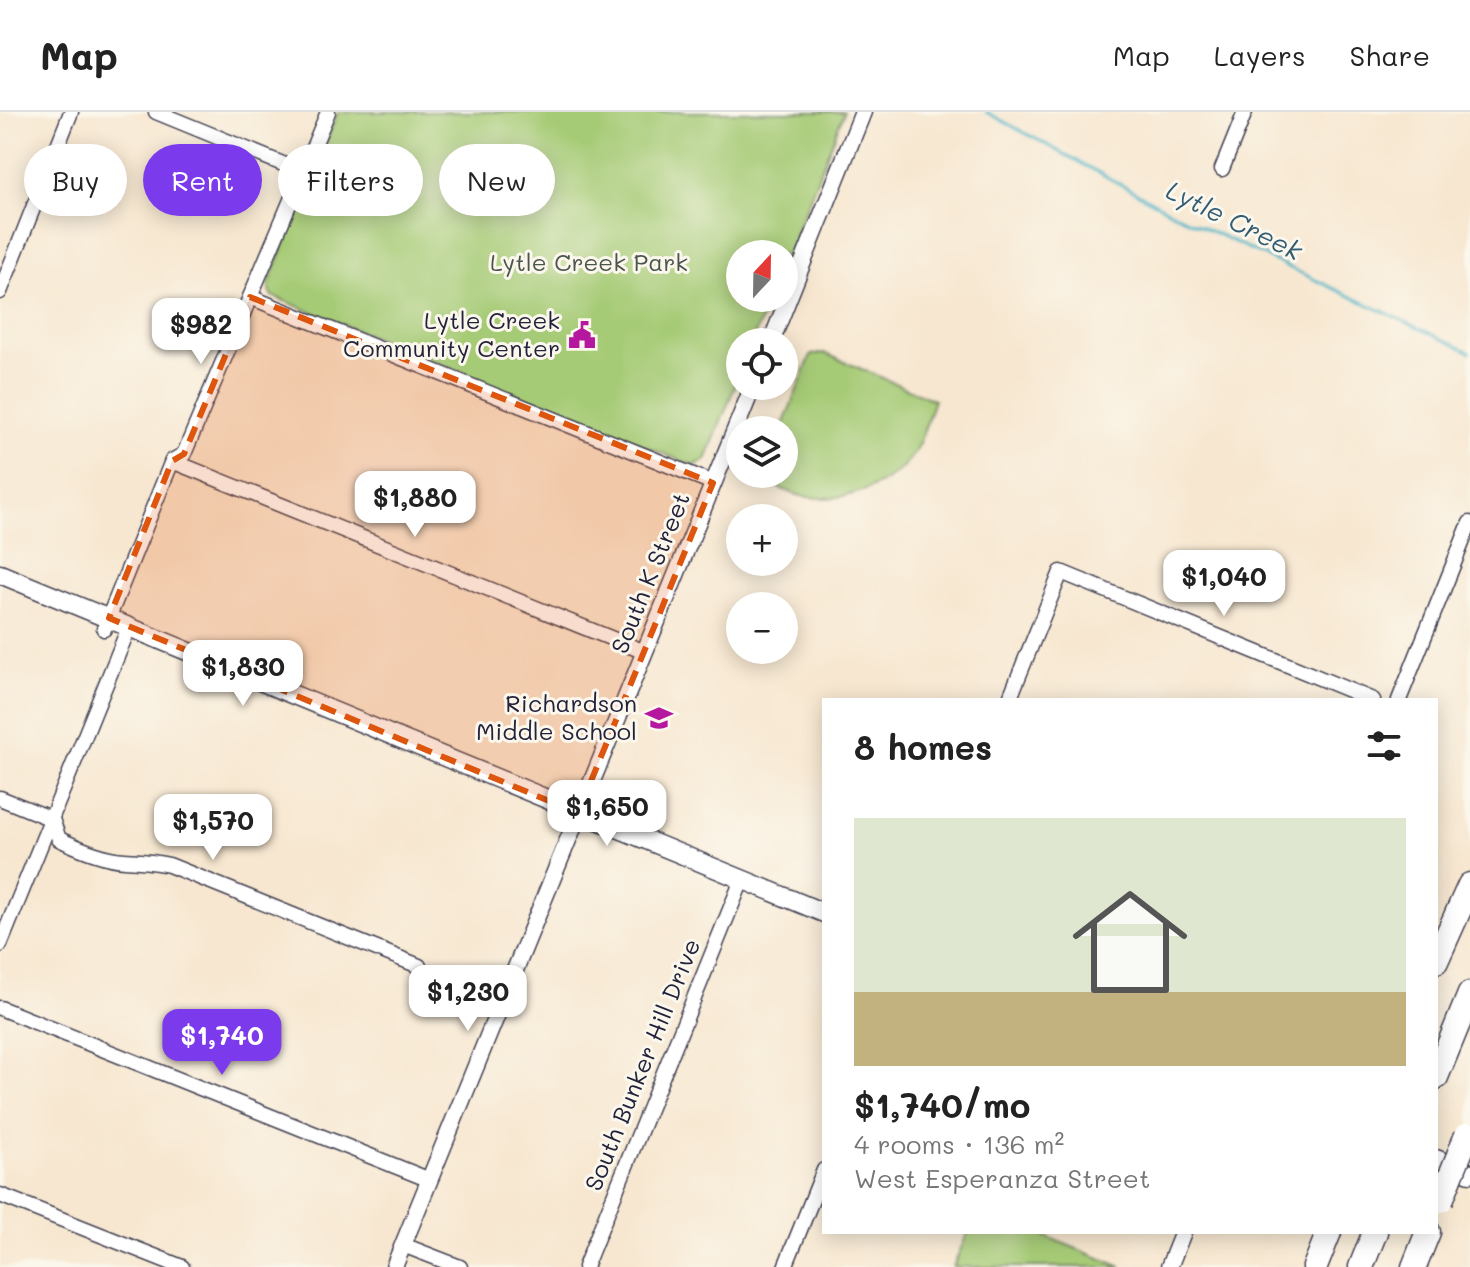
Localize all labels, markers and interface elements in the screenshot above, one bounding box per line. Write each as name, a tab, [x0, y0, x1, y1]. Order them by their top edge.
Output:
text: Map	[40, 30, 118, 80]
text: Map	[1113, 37, 1170, 73]
text: Layers	[1214, 37, 1306, 73]
text: Share	[1350, 37, 1430, 73]
chip: Buy	[24, 144, 127, 216]
chip: Rent	[143, 144, 262, 216]
chip: Filters	[278, 144, 423, 216]
chip: New	[439, 144, 555, 216]
water label: Lytle Creek	[1161, 173, 1309, 268]
north arrow	[726, 240, 798, 312]
map controls	[726, 240, 798, 664]
park label: Lytle Creek Park	[490, 246, 688, 277]
pin: $982	[154, 298, 248, 366]
place label: Lytle Creek Community Center	[343, 304, 560, 363]
text: $982	[170, 307, 232, 341]
public building icon: Lytle Creek Community Center	[567, 320, 597, 350]
button: locate	[726, 328, 798, 400]
button: layers	[726, 416, 798, 488]
pin: $1,880	[350, 471, 480, 539]
text: $1,880	[373, 480, 457, 514]
street label: South K Street	[603, 487, 696, 658]
button: +	[726, 504, 798, 576]
pin: $1,040	[1159, 550, 1289, 618]
text: $1,040	[1181, 559, 1267, 593]
button: −	[726, 592, 798, 664]
pin: $1,830	[178, 640, 308, 708]
text: $1,830	[201, 649, 285, 683]
place label: Richardson Middle School	[476, 687, 637, 746]
school or university icon: Richardson Middle School	[644, 703, 674, 733]
text: 8 homes	[854, 724, 992, 769]
icon: filters	[1362, 724, 1406, 768]
pin: $1,650	[542, 780, 672, 848]
text: $1,650	[565, 789, 649, 823]
pin: $1,570	[148, 794, 278, 862]
text: $1,570	[172, 803, 254, 837]
icon: home	[1058, 870, 1202, 1014]
street label: South Bunker Hill Drive	[577, 934, 706, 1195]
pin: $1,230	[403, 965, 533, 1033]
text: $1,230	[427, 974, 509, 1008]
pin: $1,740	[157, 1009, 287, 1077]
text: $1,740	[180, 1018, 264, 1052]
text: $1,740/mo	[854, 1082, 1030, 1127]
text: 4 rooms · 136 m²	[854, 1127, 1064, 1161]
text: West Esperanza Street	[854, 1161, 1150, 1195]

